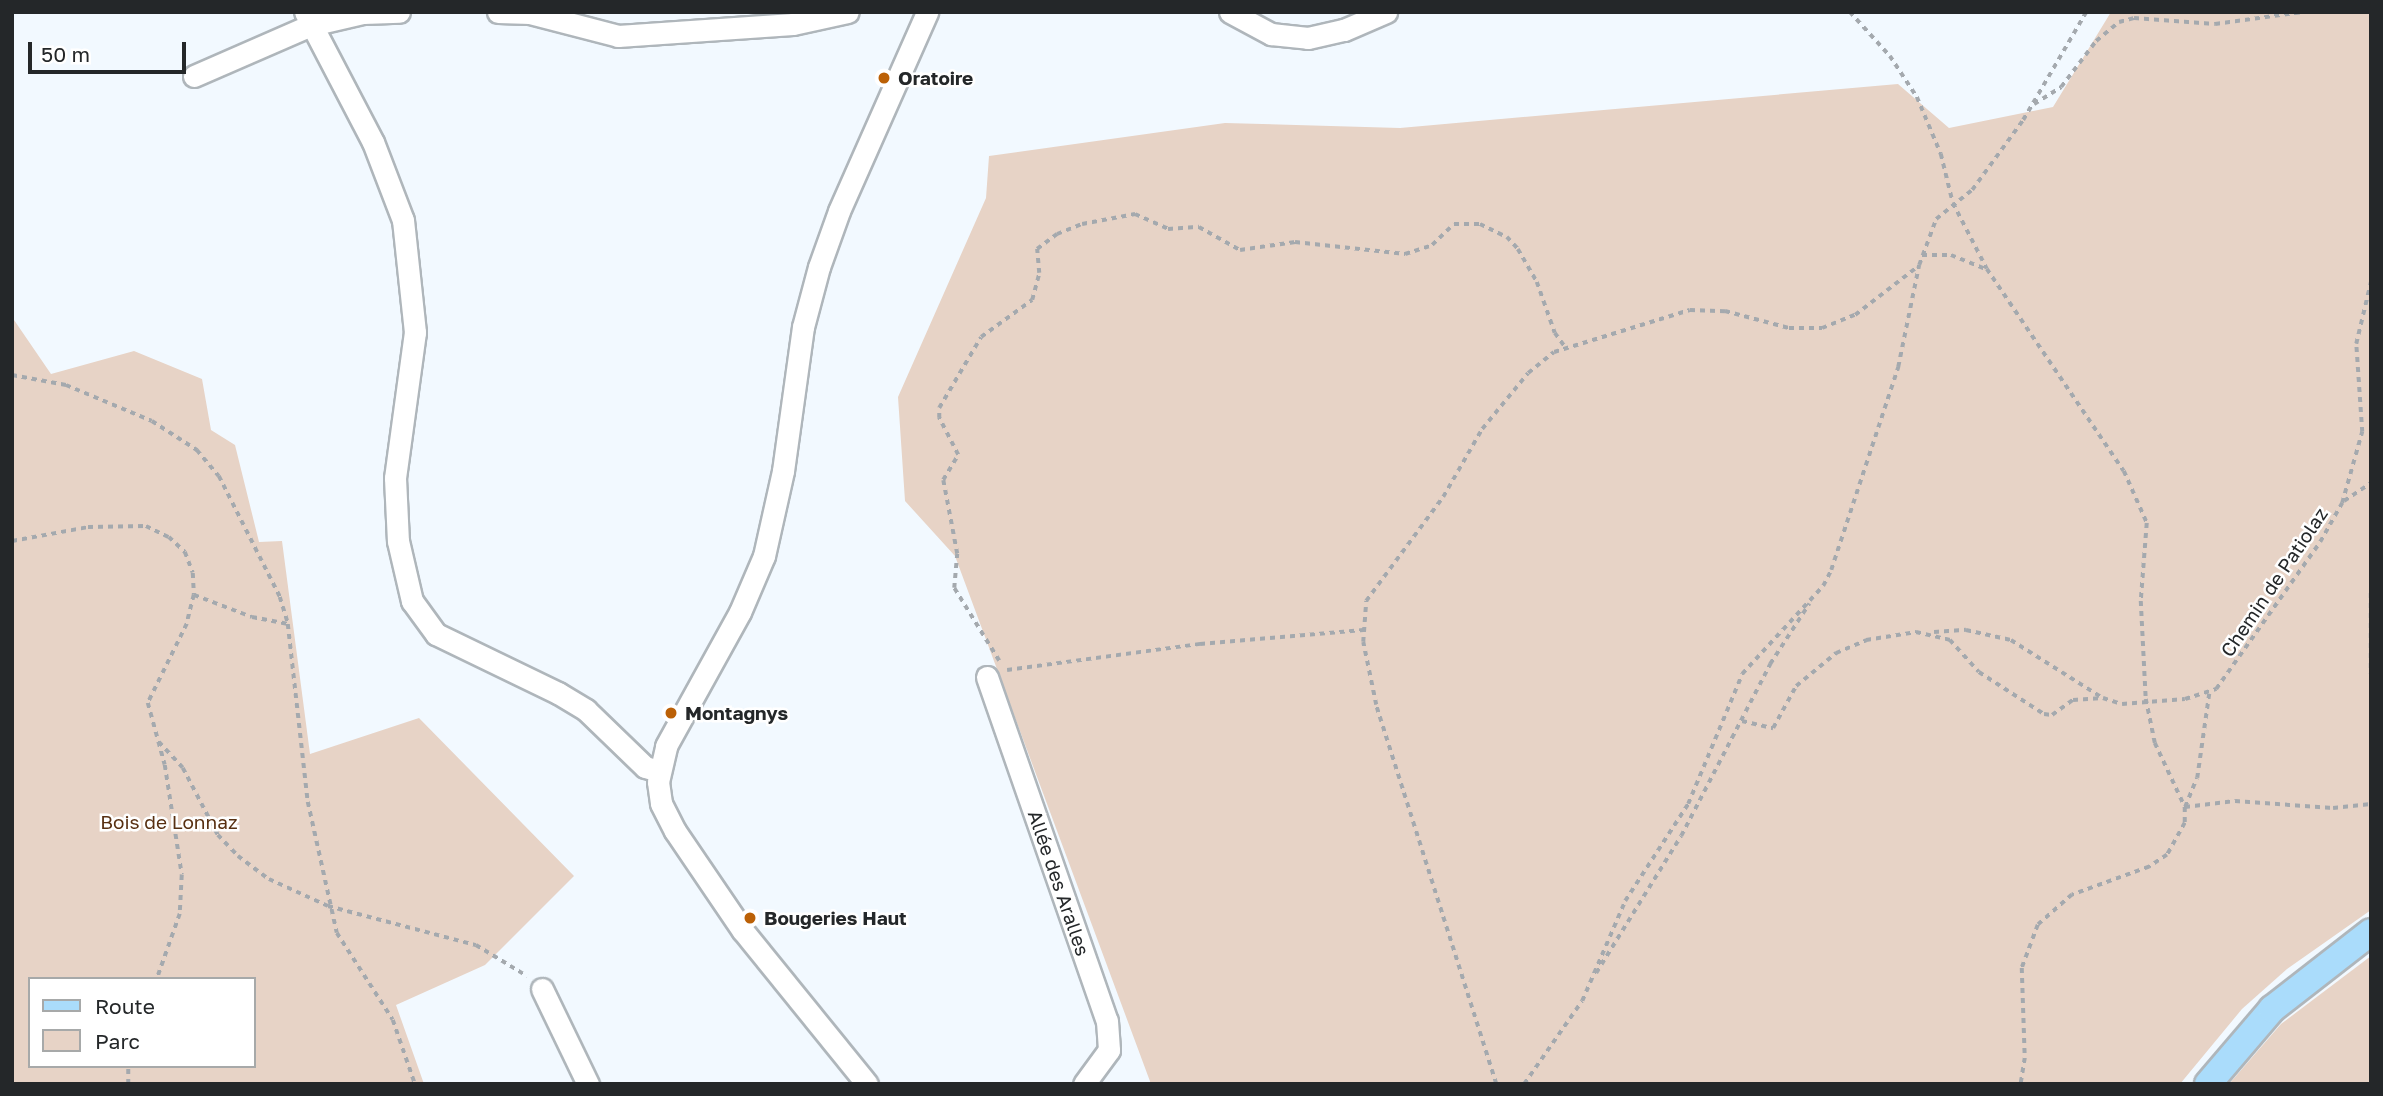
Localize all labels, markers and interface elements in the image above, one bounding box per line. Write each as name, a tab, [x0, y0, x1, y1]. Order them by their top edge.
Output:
scale bar	[32, 28, 189, 72]
text: 50 m	[41, 41, 90, 67]
place label: Oratoire	[898, 67, 973, 89]
marker: Oratoire	[876, 70, 892, 86]
street label: Chemin de Patiolaz	[2216, 503, 2332, 661]
place label: Montagnys	[685, 702, 788, 724]
marker: Montagnys	[663, 705, 679, 721]
street label: Allée des Aralles	[1023, 807, 1095, 959]
park label: Bois de Lonnaz	[100, 811, 238, 833]
place label: Bougeries Haut	[764, 907, 907, 929]
marker: Bougeries Haut	[742, 910, 758, 926]
legend	[28, 977, 256, 1068]
text: Route	[95, 993, 155, 1019]
text: Parc	[95, 1028, 140, 1054]

